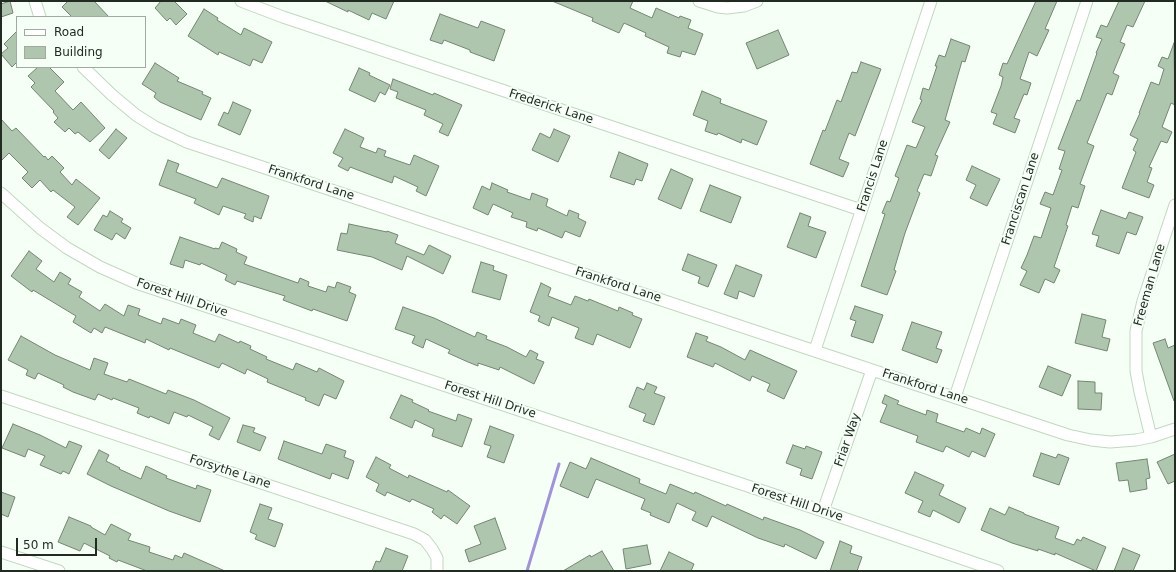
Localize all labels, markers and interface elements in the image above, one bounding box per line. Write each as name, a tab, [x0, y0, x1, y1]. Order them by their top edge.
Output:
legend	[16, 16, 146, 68]
text: Road	[54, 25, 84, 39]
text: Building	[54, 45, 103, 59]
street label: Frederick Lane	[507, 87, 595, 127]
street label: Francis Lane	[855, 138, 891, 214]
street label: Franciscan Lane	[999, 151, 1043, 247]
street label: Frankford Lane	[266, 162, 356, 204]
street label: Freeman Lane	[1131, 242, 1169, 328]
street label: Frankford Lane	[573, 264, 663, 306]
street label: Forest Hill Drive	[135, 276, 229, 320]
street label: Frankford Lane	[880, 366, 970, 408]
street label: Forest Hill Drive	[442, 378, 538, 422]
street label: Friar Way	[832, 411, 864, 469]
street label: Forsythe Lane	[188, 452, 272, 492]
street label: Forest Hill Drive	[749, 481, 845, 525]
scale bar	[18, 530, 99, 556]
text: 50 m	[23, 538, 54, 552]

